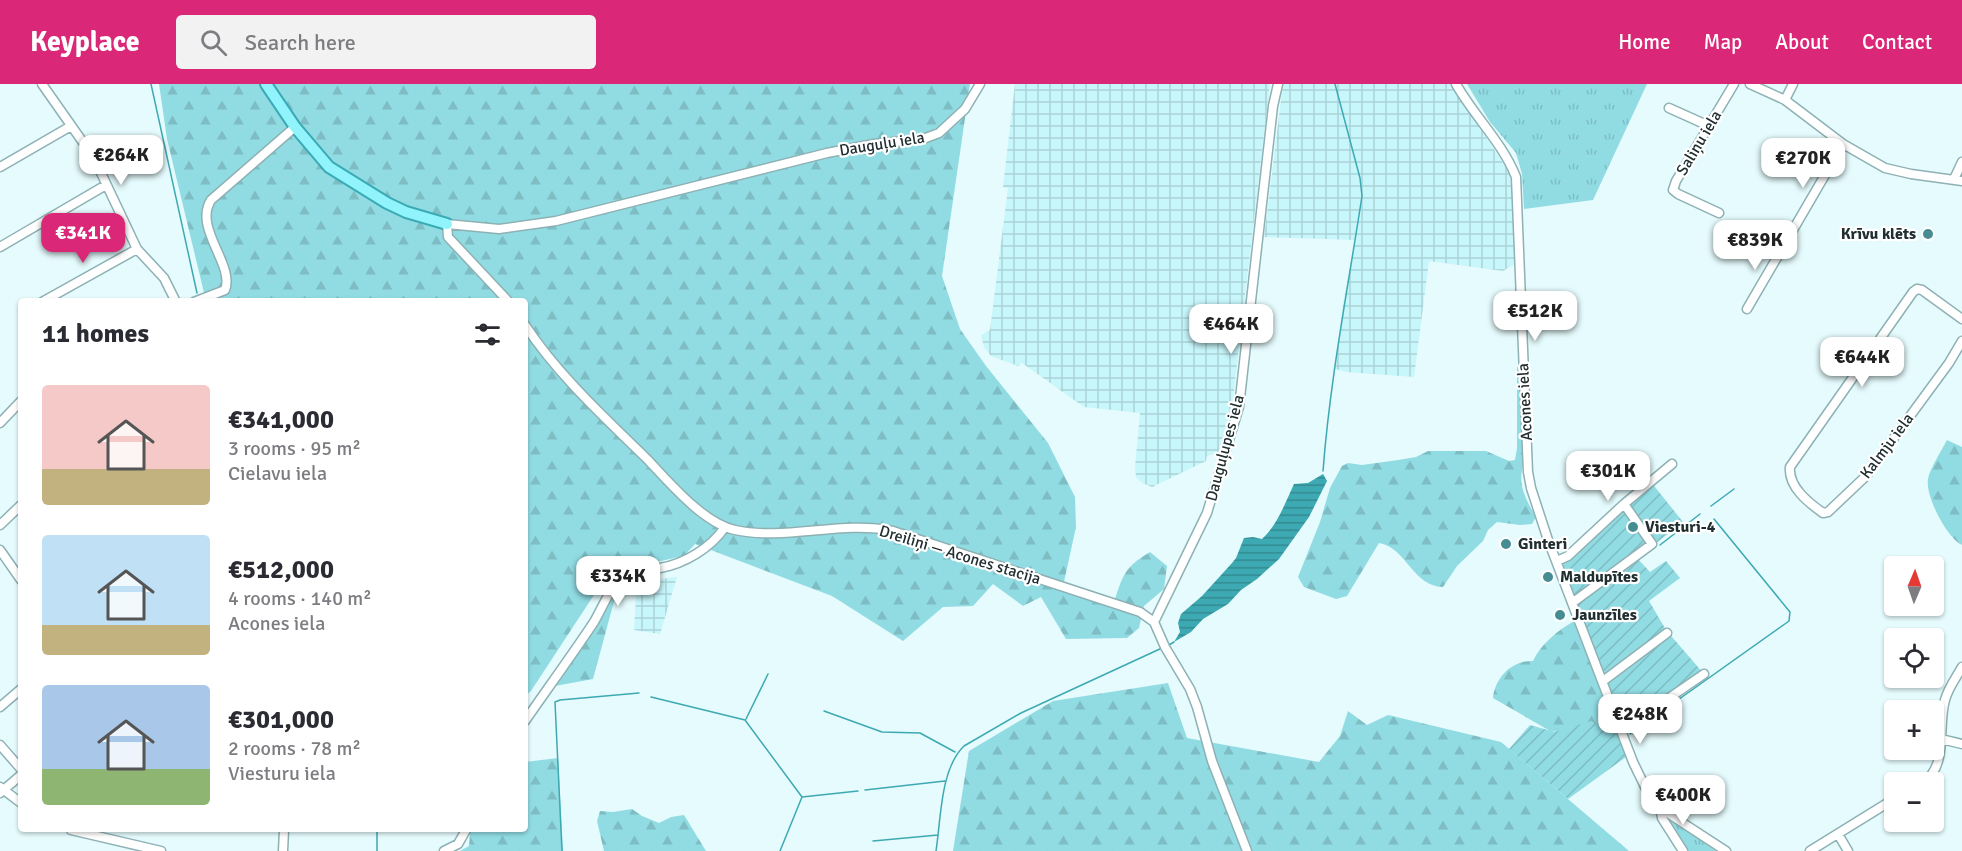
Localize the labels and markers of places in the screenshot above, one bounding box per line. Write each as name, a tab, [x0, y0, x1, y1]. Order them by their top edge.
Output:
pin: €264K	[79, 135, 163, 186]
pin: €270K	[1761, 138, 1845, 189]
pin: €341K	[41, 213, 125, 264]
pin: €839K	[1713, 220, 1797, 271]
place label: Krīvu klēts	[1841, 224, 1916, 244]
marker: Krīvu klēts	[1921, 227, 1935, 241]
pin: €512K	[1493, 291, 1577, 342]
pin: €464K	[1189, 304, 1273, 355]
pin: €644K	[1820, 337, 1904, 388]
pin: €301K	[1566, 451, 1650, 502]
place label: Viesturi-4	[1645, 517, 1716, 537]
marker: Viesturi-4	[1626, 520, 1640, 534]
place label: Ginteri	[1518, 534, 1567, 554]
marker: Ginteri	[1499, 537, 1513, 551]
pin: €334K	[576, 556, 660, 607]
place label: Maldupītes	[1560, 567, 1638, 587]
marker: Maldupītes	[1541, 570, 1555, 584]
place label: Jaunzīles	[1572, 605, 1637, 625]
marker: Jaunzīles	[1553, 608, 1567, 622]
pin: €248K	[1598, 694, 1682, 745]
pin: €400K	[1641, 775, 1725, 826]

